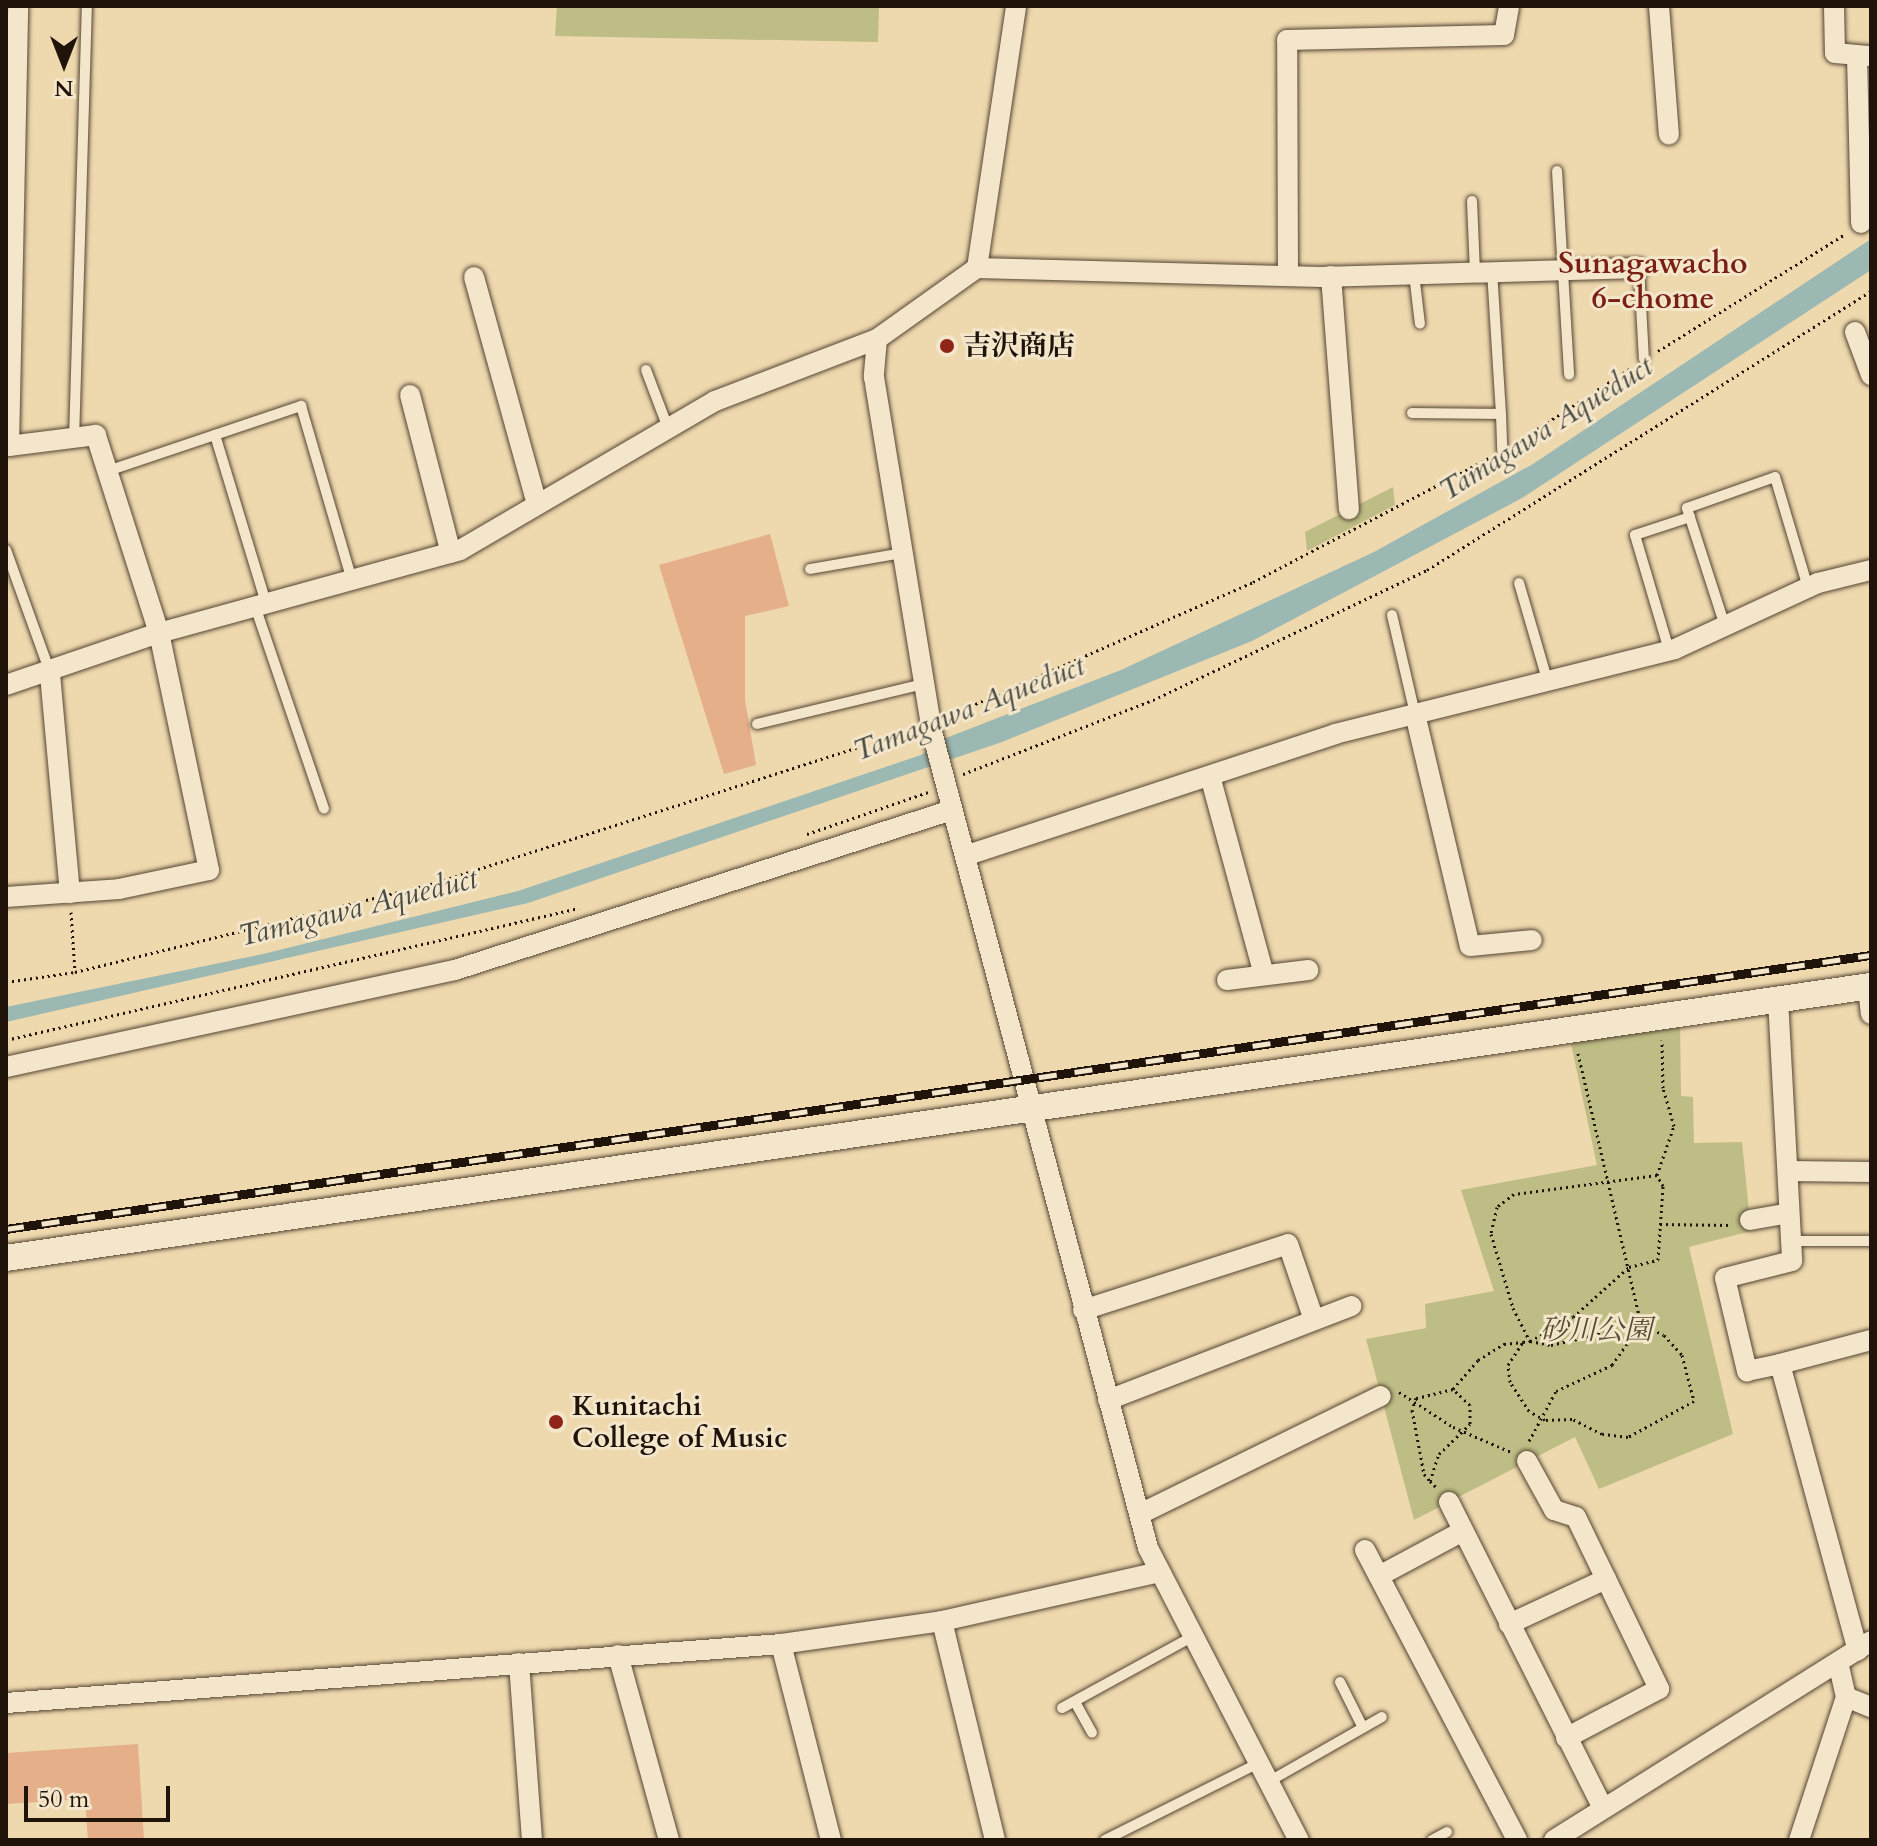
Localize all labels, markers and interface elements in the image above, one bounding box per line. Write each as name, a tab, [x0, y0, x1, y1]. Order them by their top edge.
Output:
north arrow	[24, 24, 104, 104]
text: N	[54, 73, 74, 103]
district label: Sunagawacho 6-chome	[1558, 246, 1748, 316]
place label: 吉沢商店	[963, 329, 1075, 363]
marker: 吉沢商店	[938, 337, 956, 355]
water label: Tamagawa Aqueduct	[1433, 349, 1659, 509]
water label: Tamagawa Aqueduct	[848, 648, 1090, 770]
water label: Tamagawa Aqueduct	[235, 861, 481, 955]
park label: 砂川公園	[1540, 1313, 1652, 1347]
place label: Kunitachi College of Music	[572, 1389, 787, 1455]
marker: Kunitachi College of Music	[547, 1413, 565, 1431]
scale bar	[28, 1770, 174, 1820]
text: 50 m	[38, 1783, 89, 1816]

